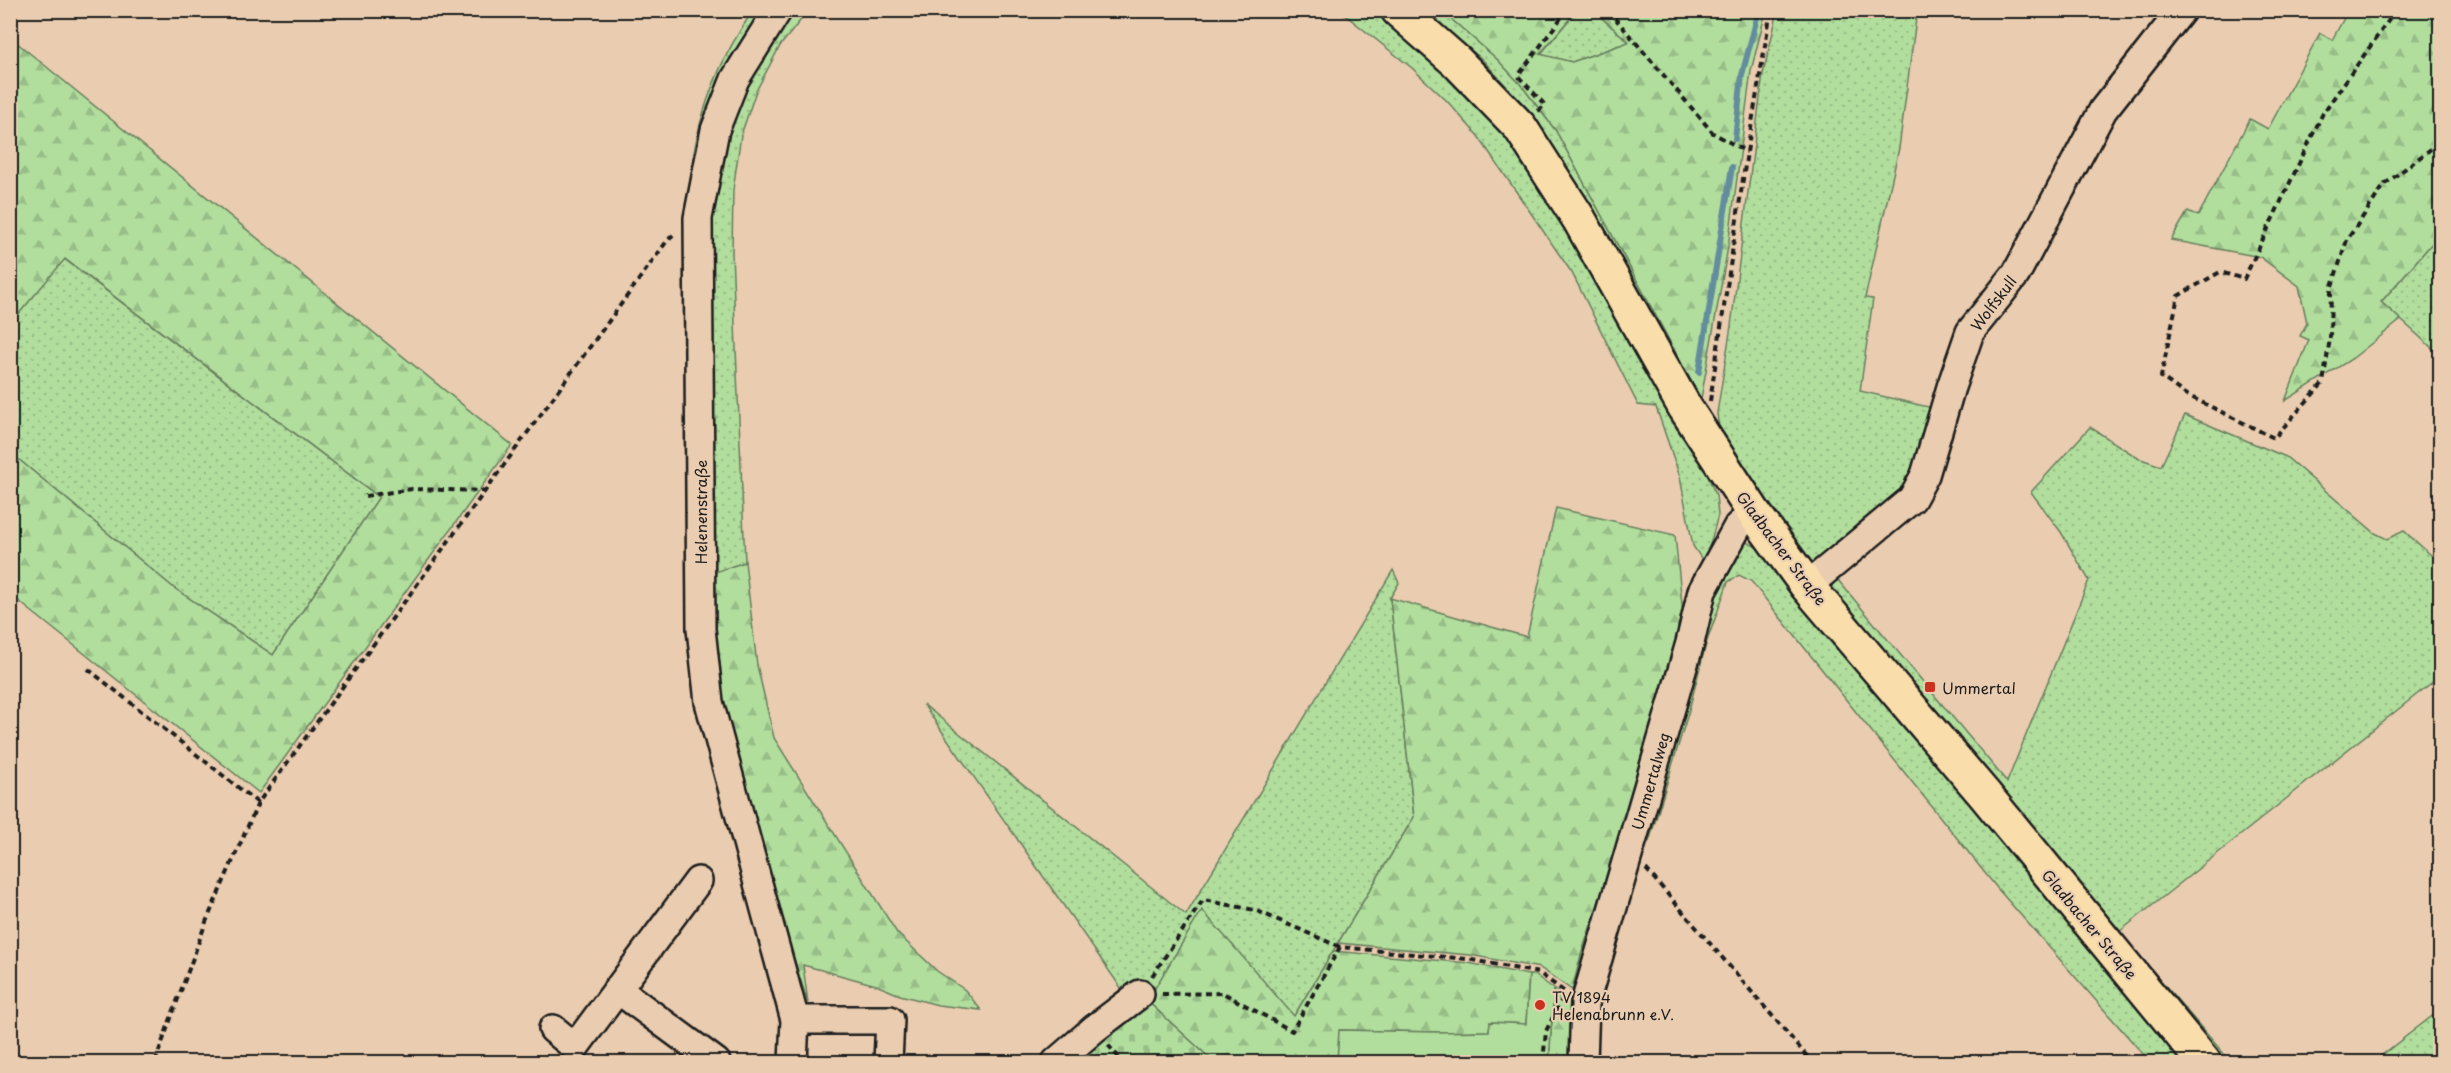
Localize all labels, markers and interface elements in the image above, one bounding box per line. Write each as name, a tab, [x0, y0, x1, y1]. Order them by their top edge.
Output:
street label: Wolfskull	[1964, 270, 2022, 336]
street label: Helenenstraße	[689, 460, 712, 564]
street label: Gladbacher Straße	[1731, 486, 1833, 610]
place label: Ummertal	[1942, 676, 2016, 699]
marker: Ummertal	[1923, 680, 1937, 694]
street label: Ummertalweg	[1625, 729, 1675, 833]
street label: Gladbacher Straße	[2037, 864, 2143, 984]
place label: TV 1894 Helenabrunn e.V.	[1552, 985, 1674, 1025]
marker: TV 1894 Helenabrunn e.V.	[1533, 998, 1547, 1012]

